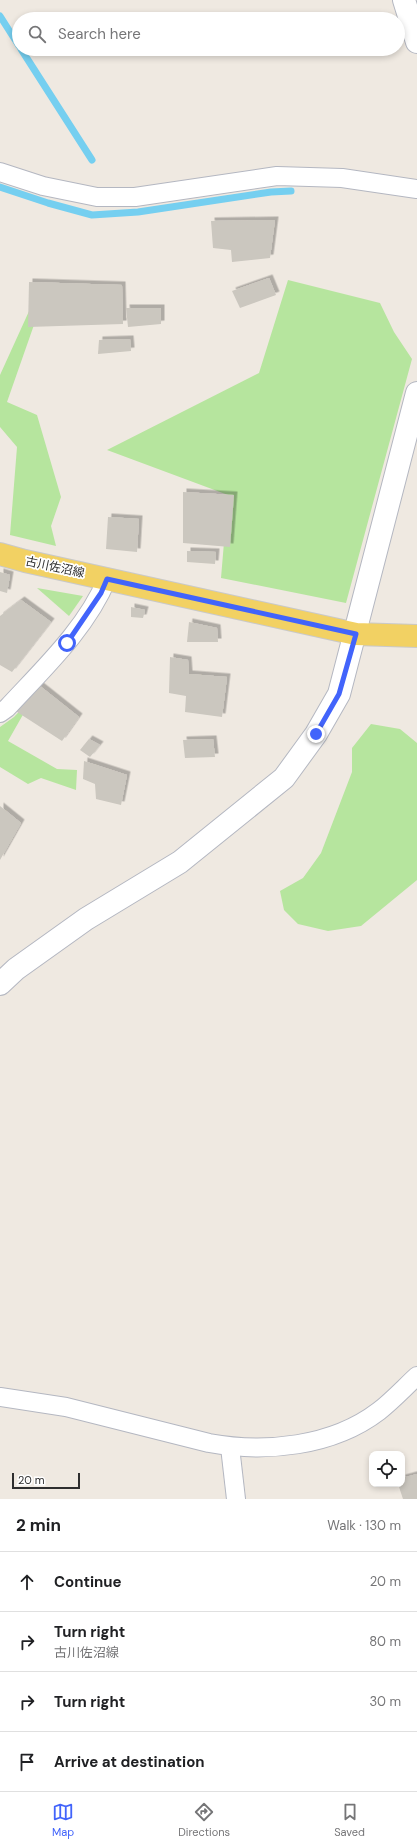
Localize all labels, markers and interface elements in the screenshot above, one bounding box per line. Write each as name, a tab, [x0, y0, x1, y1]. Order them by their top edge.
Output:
search box	[12, 12, 405, 56]
icon: search	[26, 23, 48, 45]
text: Search here	[58, 24, 141, 44]
street label: 古川佐沼線	[24, 553, 86, 581]
route start	[58, 634, 76, 652]
route end	[307, 725, 325, 743]
map controls	[369, 1451, 405, 1487]
button: locate	[369, 1451, 405, 1487]
scale bar	[12, 1471, 80, 1490]
text: 20 m	[18, 1473, 44, 1487]
text: 2 min	[16, 1514, 61, 1536]
text: Walk · 130 m	[327, 1517, 401, 1534]
icon: ahead	[16, 1571, 38, 1593]
text: Continue	[54, 1572, 122, 1592]
text: 20 m	[370, 1573, 401, 1590]
text: Turn right	[54, 1622, 125, 1642]
icon: right	[16, 1631, 38, 1653]
text: 80 m	[369, 1633, 401, 1650]
text: 古川佐沼線	[54, 1644, 119, 1661]
icon: right	[16, 1691, 38, 1713]
text: Turn right	[54, 1692, 125, 1712]
text: 30 m	[369, 1693, 401, 1710]
icon: arrive	[16, 1751, 38, 1773]
text: Arrive at destination	[54, 1752, 205, 1772]
tab: Map	[52, 1801, 74, 1839]
tab: Directions	[178, 1801, 230, 1839]
tab: Saved	[334, 1801, 365, 1839]

